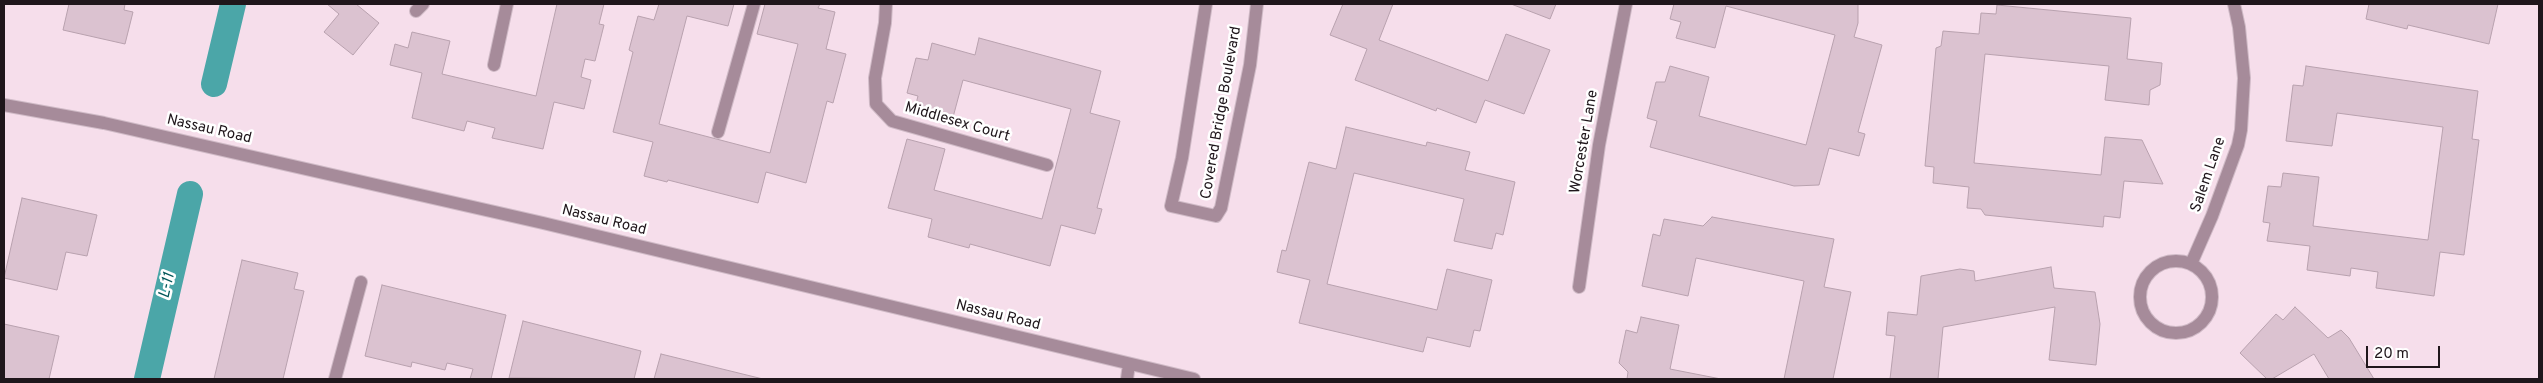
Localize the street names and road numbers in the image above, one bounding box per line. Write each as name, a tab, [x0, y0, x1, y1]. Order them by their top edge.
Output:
street label: Covered Bridge Boulevard	[1198, 25, 1246, 201]
street label: Worcester Lane	[1567, 89, 1603, 195]
street label: Middlesex Court	[902, 99, 1012, 147]
street label: Nassau Road	[165, 111, 253, 149]
street label: Salem Lane	[2188, 135, 2230, 215]
street label: Nassau Road	[560, 202, 648, 240]
street label: Nassau Road	[954, 297, 1042, 335]

